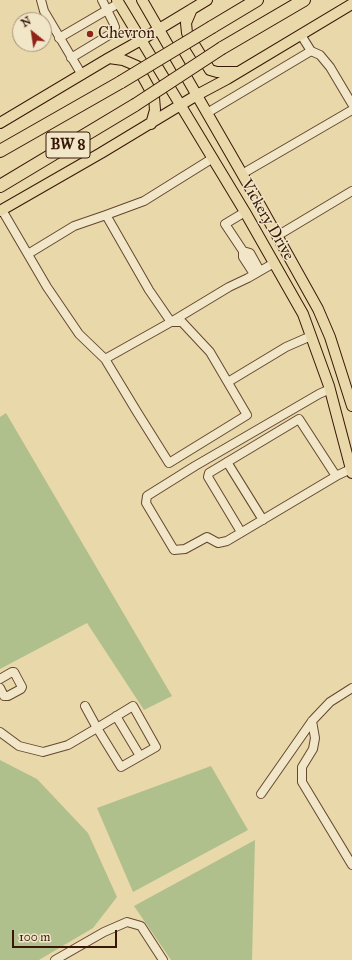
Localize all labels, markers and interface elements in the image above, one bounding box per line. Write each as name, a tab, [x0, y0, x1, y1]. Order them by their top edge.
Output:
north arrow	[12, 12, 52, 52]
text: N	[19, 14, 34, 30]
place label: Chevron	[98, 24, 155, 44]
marker: Chevron	[85, 29, 95, 39]
road number: BW 8	[46, 132, 90, 158]
street label: Vickery Drive	[236, 176, 298, 264]
scale bar	[14, 922, 119, 948]
text: 100 m	[19, 930, 50, 944]

